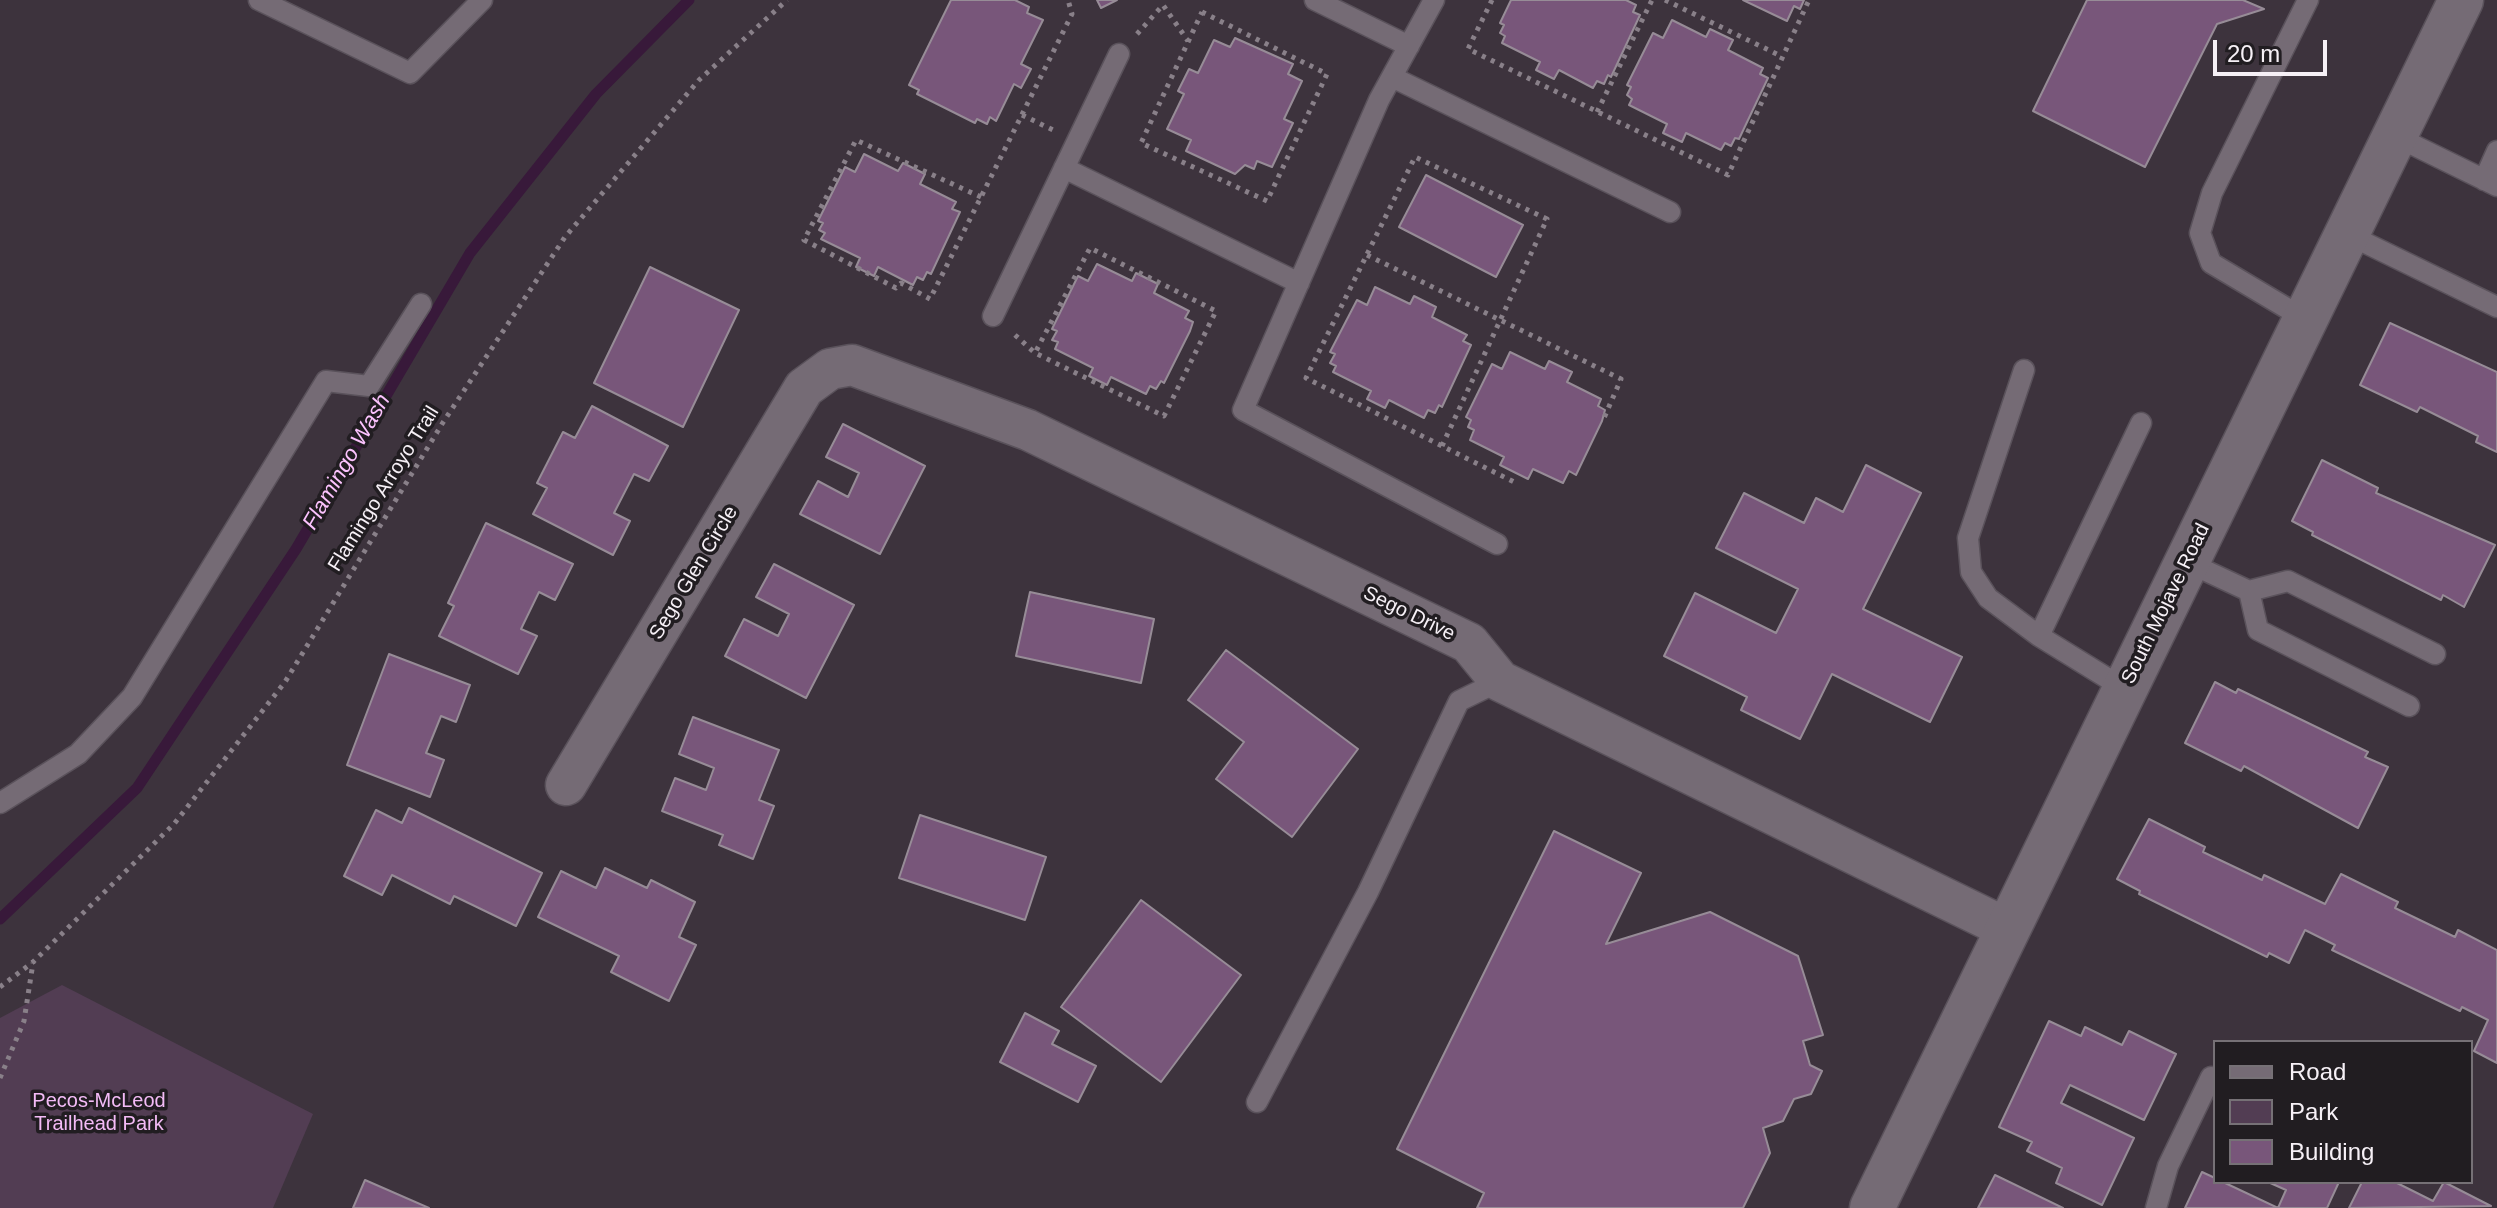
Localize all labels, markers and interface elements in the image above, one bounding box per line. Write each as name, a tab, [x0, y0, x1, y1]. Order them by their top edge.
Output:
scale bar	[2217, 24, 2331, 74]
text: 20 m	[2227, 40, 2280, 67]
water label: Flamingo Wash	[297, 389, 397, 535]
street label: Flamingo Arroyo Trail	[323, 402, 445, 576]
street label: Sego Glen Circle	[645, 502, 743, 644]
street label: South Mojave Road	[2117, 520, 2215, 688]
street label: Sego Drive	[1359, 582, 1459, 646]
legend	[2213, 1040, 2473, 1184]
text: Road	[2289, 1058, 2346, 1085]
park label: Pecos-McLeod Trailhead Park	[32, 1089, 166, 1136]
text: Park	[2289, 1098, 2338, 1125]
text: Building	[2289, 1138, 2374, 1165]

